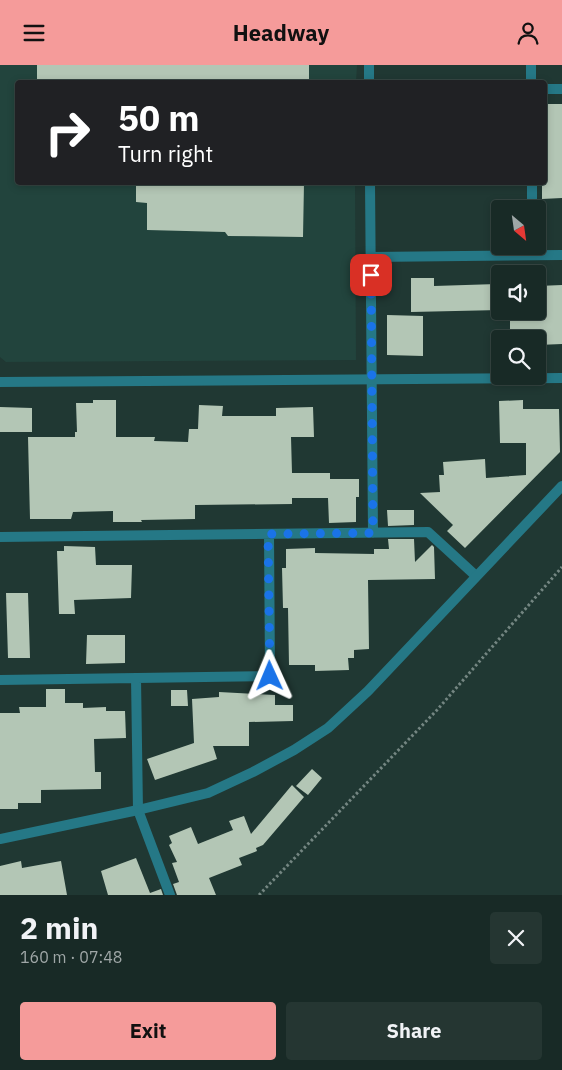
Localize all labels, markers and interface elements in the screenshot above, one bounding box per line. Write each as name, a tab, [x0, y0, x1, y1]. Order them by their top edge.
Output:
text: Headway	[233, 18, 329, 47]
icon: menu	[20, 19, 48, 47]
icon: person	[514, 19, 542, 47]
text: 50 m	[118, 95, 200, 141]
icon: right	[35, 100, 100, 165]
text: Turn right	[118, 139, 213, 168]
north arrow	[491, 200, 546, 255]
map controls	[491, 200, 546, 385]
pin	[350, 254, 392, 296]
icon: arrive	[357, 261, 385, 289]
button: sound	[491, 265, 546, 320]
button: search	[491, 330, 546, 385]
position arrow	[243, 649, 295, 701]
text: 2 min	[20, 908, 98, 947]
button: close	[490, 912, 542, 964]
text: 160 m · 07:48	[20, 947, 122, 967]
button: Exit	[20, 1002, 276, 1060]
button: Share	[286, 1002, 542, 1060]

